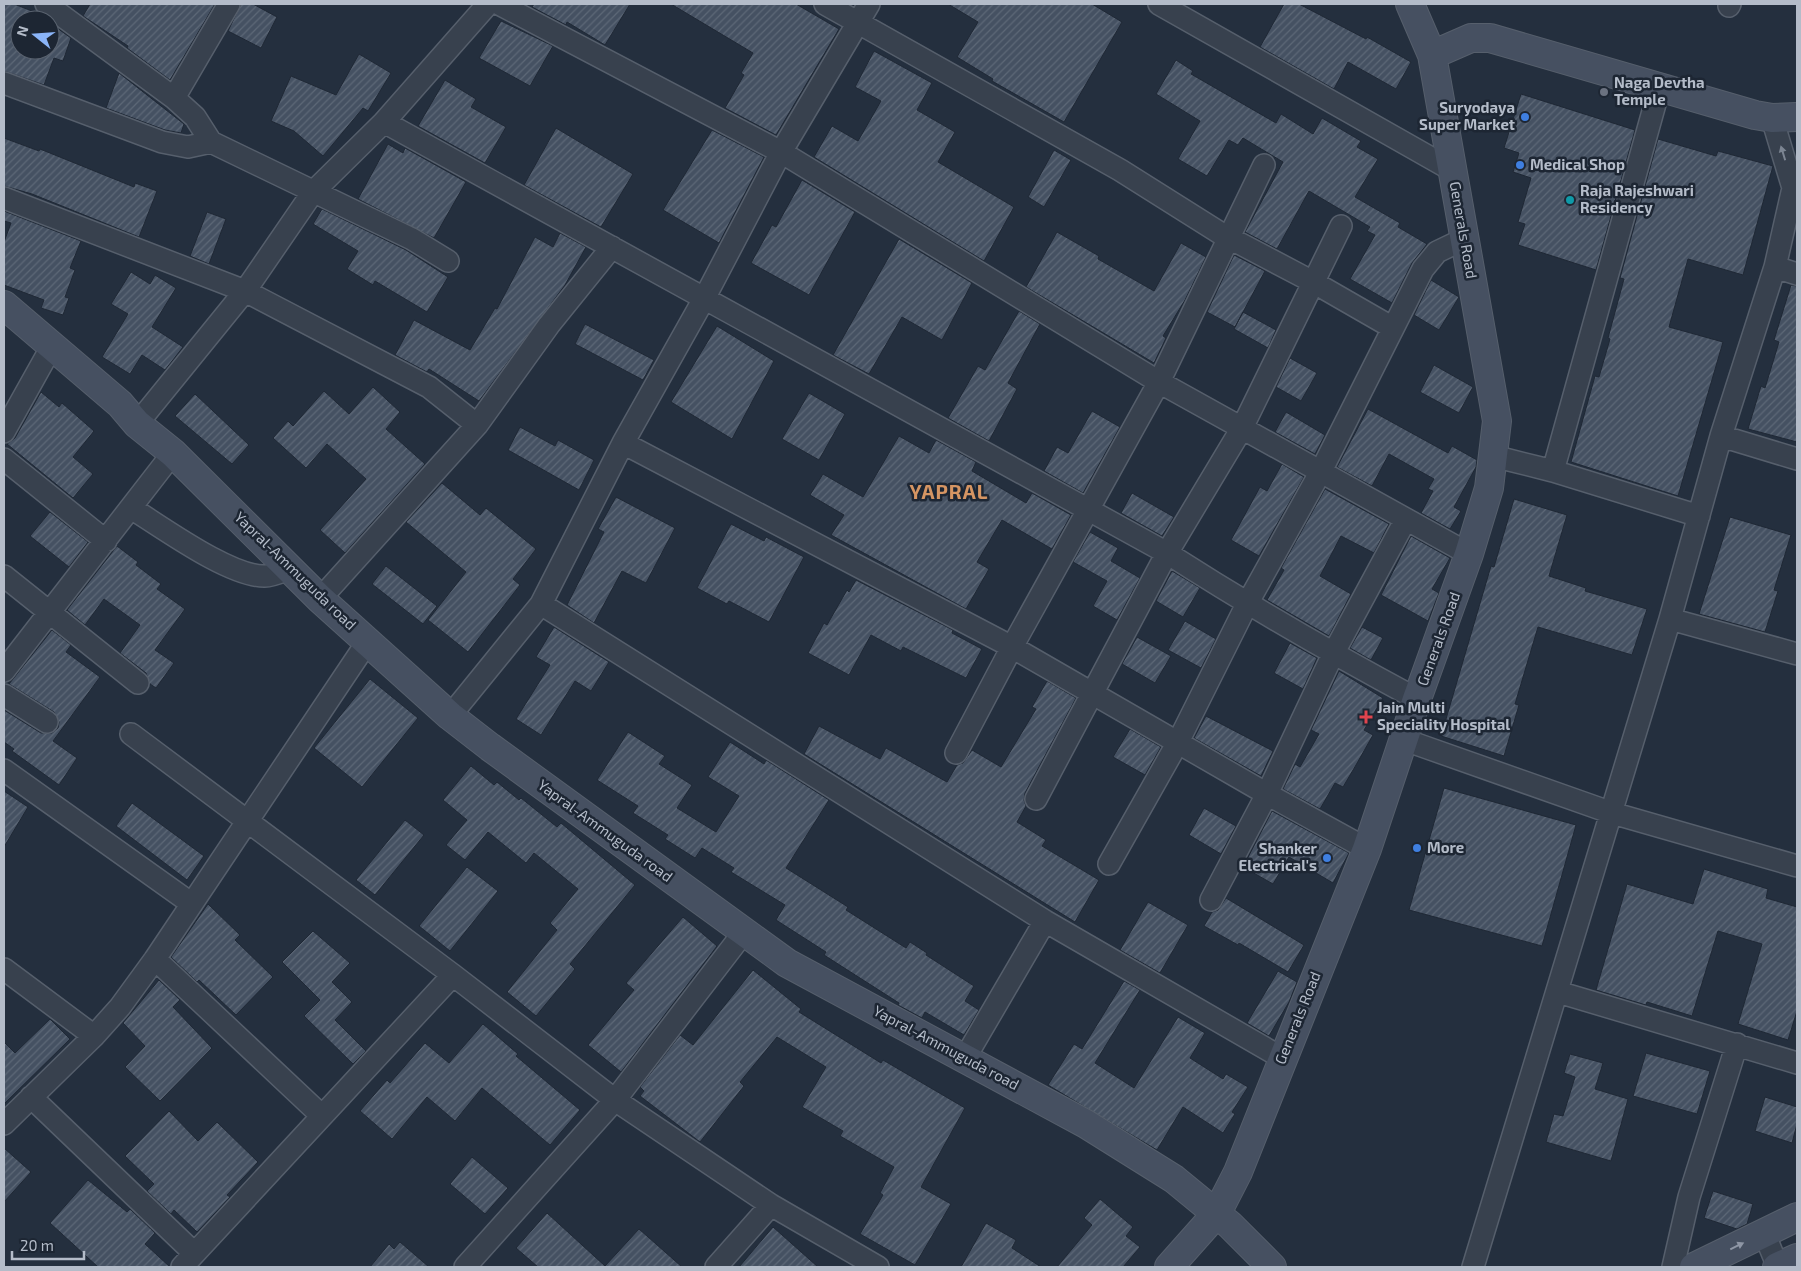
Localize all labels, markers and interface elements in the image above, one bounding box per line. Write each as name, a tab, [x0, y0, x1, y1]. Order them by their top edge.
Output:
north arrow	[10, 10, 60, 60]
text: N	[12, 24, 32, 38]
place label: Naga Devtha Temple	[1614, 73, 1705, 108]
marker: Naga Devtha Temple	[1598, 86, 1610, 98]
place label: Suryodaya Super Market	[1419, 98, 1515, 133]
marker: Suryodaya Super Market	[1519, 111, 1531, 123]
one-way arrow	[1778, 145, 1786, 160]
place label: Medical Shop	[1530, 155, 1625, 173]
marker: Medical Shop	[1514, 159, 1526, 171]
street label: Generals Road	[1447, 180, 1481, 280]
place label: Raja Rajeshwari Residency	[1580, 181, 1694, 217]
marker: Raja Rajeshwari Residency	[1564, 194, 1576, 206]
district label: YAPRAL	[909, 479, 989, 503]
street label: Yapral-Ammuguda road	[231, 507, 360, 633]
street label: Generals Road	[1413, 589, 1463, 688]
place label: Jain Multi Speciality Hospital	[1377, 698, 1510, 734]
marker: Jain Multi Speciality Hospital	[1359, 710, 1373, 724]
street label: Yapral-Ammuguda road	[535, 775, 676, 885]
place label: More	[1427, 838, 1464, 856]
place label: Shanker Electrical's	[1239, 839, 1318, 874]
marker: More	[1411, 842, 1423, 854]
marker: Shanker Electrical's	[1321, 852, 1333, 864]
street label: Generals Road	[1270, 969, 1324, 1067]
street label: Yapral-Ammuguda road	[871, 1001, 1022, 1093]
scale bar	[12, 1228, 85, 1260]
text: 20 m	[20, 1236, 54, 1254]
one-way arrow	[1730, 1242, 1745, 1250]

